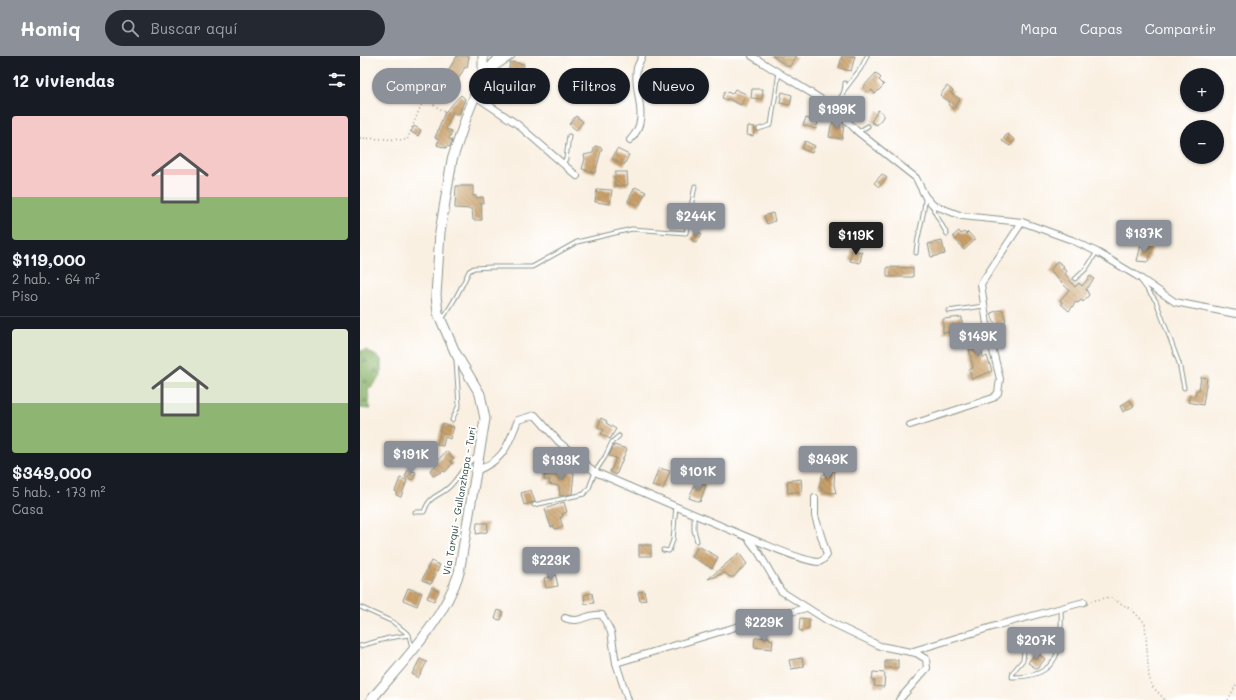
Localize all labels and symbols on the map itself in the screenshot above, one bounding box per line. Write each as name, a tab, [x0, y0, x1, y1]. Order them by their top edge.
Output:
pin: $199K	[809, 96, 865, 130]
pin: $244K	[668, 203, 724, 237]
pin: $137K	[1116, 220, 1172, 254]
pin: $119K	[828, 222, 884, 256]
pin: $149K	[950, 323, 1006, 357]
street label: Vía Tarqui - Gullanzhapa - Turi	[439, 426, 479, 576]
pin: $191K	[383, 441, 439, 475]
pin: $349K	[800, 446, 856, 480]
pin: $133K	[533, 447, 589, 481]
pin: $101K	[670, 458, 726, 492]
pin: $223K	[523, 547, 579, 581]
pin: $229K	[736, 609, 792, 643]
pin: $207K	[1008, 627, 1064, 661]

